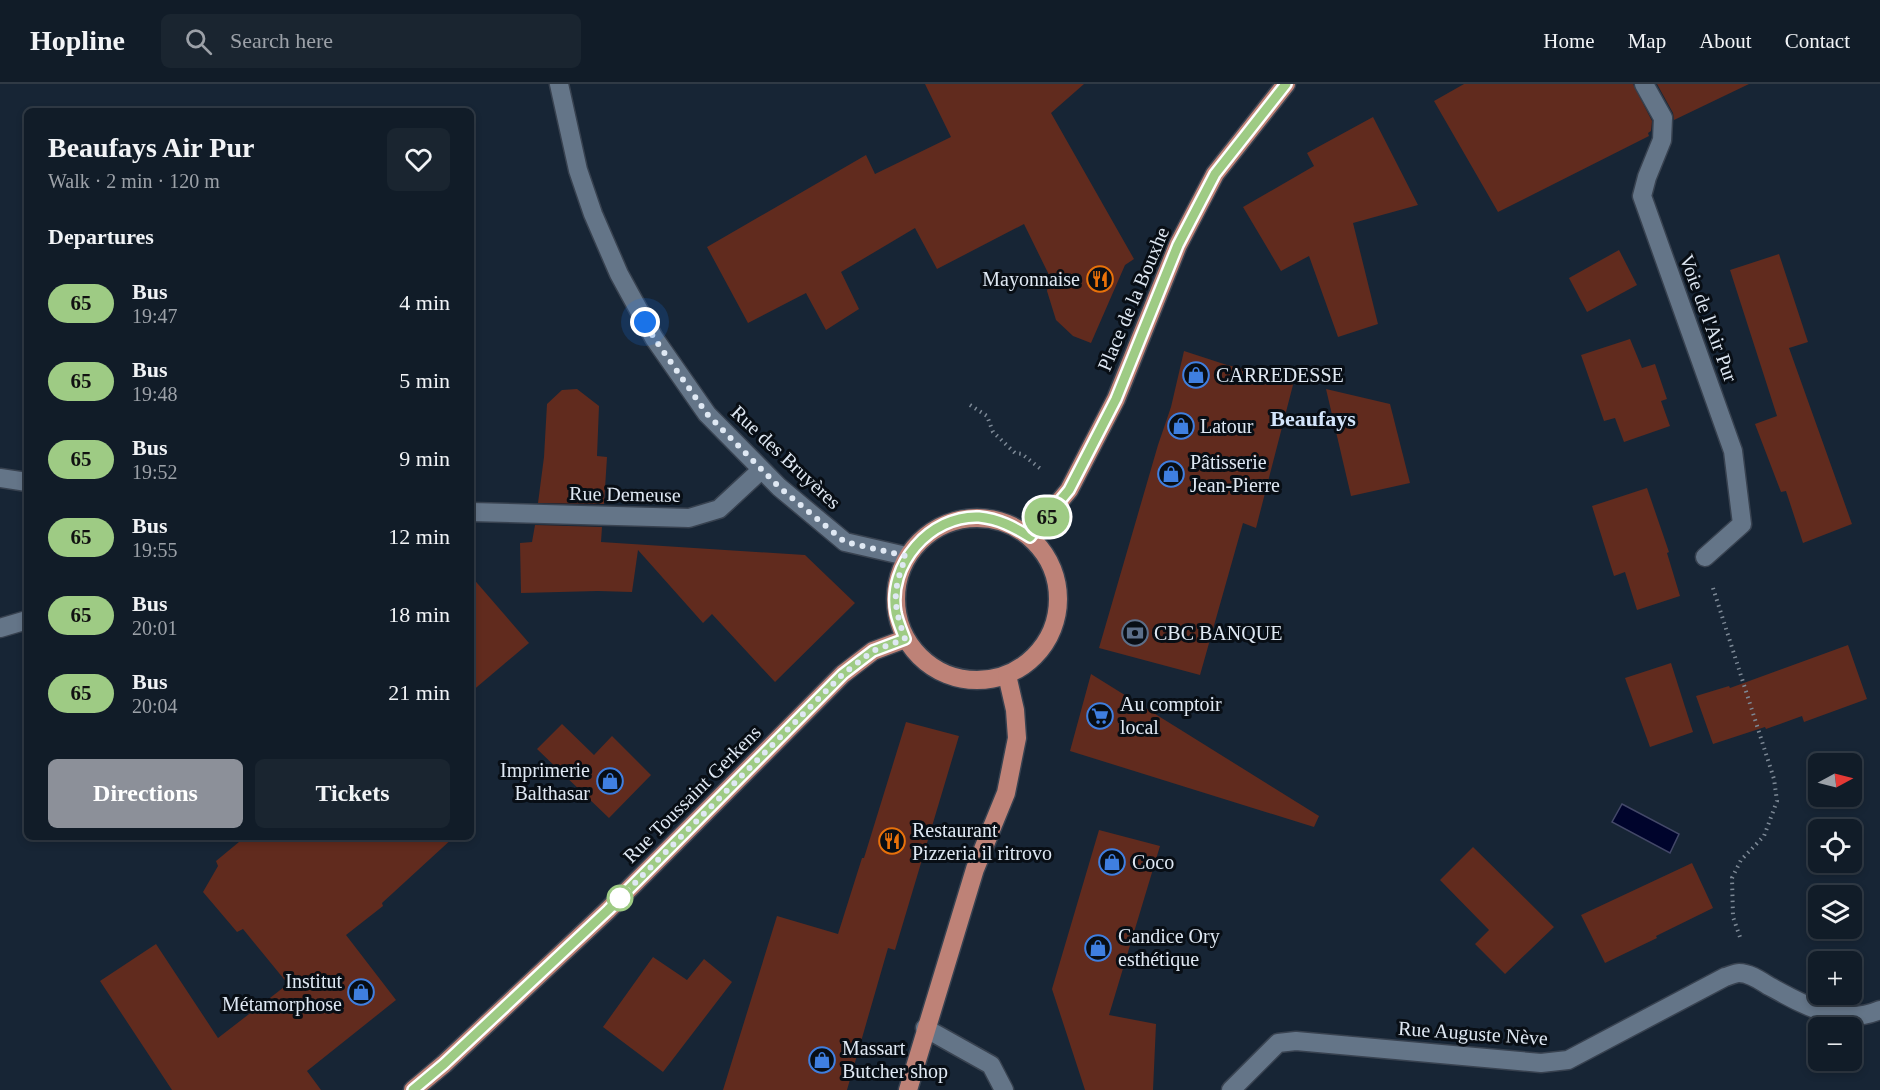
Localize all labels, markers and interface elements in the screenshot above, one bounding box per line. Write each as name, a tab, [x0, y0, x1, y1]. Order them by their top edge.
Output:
search box	[161, 14, 581, 68]
text: Hopline	[30, 25, 125, 56]
icon: search	[182, 25, 215, 58]
text: Search here	[230, 28, 333, 53]
text: Home	[1543, 29, 1595, 53]
text: Map	[1628, 29, 1666, 53]
text: About	[1699, 29, 1752, 53]
text: Contact	[1785, 29, 1850, 53]
button: heart	[387, 128, 450, 191]
text: Beaufays Air Pur	[48, 132, 254, 163]
text: Walk · 2 min · 120 m	[48, 170, 220, 192]
text: Departures	[48, 224, 154, 249]
street label: Place de la Bouxhe	[1093, 224, 1173, 374]
street label: Voie de l'Air Pur	[1676, 251, 1742, 385]
restaurant icon: Mayonnaise	[1085, 264, 1115, 294]
place label: Mayonnaise	[982, 268, 1080, 291]
text: Bus	[132, 279, 167, 304]
text: 4 min	[399, 290, 450, 315]
text: 65	[71, 291, 92, 315]
text: 19:47	[132, 305, 178, 327]
your location	[630, 307, 660, 337]
text: Bus	[132, 357, 167, 382]
shop icon: CARREDESSE	[1181, 360, 1211, 390]
place label: CARREDESSE	[1216, 364, 1344, 386]
text: 5 min	[399, 368, 450, 393]
text: 65	[71, 369, 92, 393]
text: 19:48	[132, 383, 178, 405]
street label: Rue des Bruyères	[726, 401, 845, 514]
district label: Beaufays	[1270, 406, 1356, 431]
shop icon: Latour	[1166, 411, 1196, 441]
place label: Latour	[1200, 415, 1254, 437]
text: Bus	[132, 435, 167, 460]
text: 9 min	[399, 446, 450, 471]
text: 65	[71, 447, 92, 471]
place label: Pâtisserie Jean-Pierre	[1190, 451, 1280, 496]
shop icon: Pâtisserie Jean-Pierre	[1156, 459, 1186, 489]
text: 19:52	[132, 461, 178, 483]
street label: Rue Demeuse	[569, 482, 681, 506]
line badge: 65	[1020, 498, 1074, 536]
text: 65	[1037, 505, 1058, 529]
text: Bus	[132, 513, 167, 538]
text: 12 min	[388, 524, 450, 549]
text: 65	[71, 525, 92, 549]
text: 19:55	[132, 539, 178, 561]
text: Bus	[132, 591, 167, 616]
text: 18 min	[388, 602, 450, 627]
text: 65	[71, 603, 92, 627]
text: 20:01	[132, 617, 178, 639]
bank icon: CBC BANQUE	[1120, 618, 1150, 648]
place label: CBC BANQUE	[1154, 622, 1282, 644]
text: Bus	[132, 669, 167, 694]
text: 21 min	[388, 680, 450, 705]
text: 65	[71, 681, 92, 705]
place label: Au comptoir local	[1120, 693, 1222, 738]
text: 20:04	[132, 695, 178, 717]
supermarket icon: Au comptoir local	[1085, 701, 1115, 731]
street label: Rue Toussaint Gerkens	[619, 721, 765, 867]
north arrow	[1808, 753, 1862, 807]
map controls	[1808, 753, 1862, 1071]
button: Directions	[48, 759, 243, 828]
button: Tickets	[255, 759, 450, 828]
place label: Imprimerie Balthasar	[500, 759, 590, 804]
shop icon: Imprimerie Balthasar	[595, 766, 625, 796]
place label: Restaurant Pizzeria il ritrovo	[912, 819, 1052, 864]
button: locate	[1808, 819, 1862, 873]
restaurant icon: Restaurant Pizzeria il ritrovo	[877, 826, 907, 856]
shop icon: Coco	[1097, 847, 1127, 877]
place label: Coco	[1132, 851, 1174, 873]
unlabelled marker	[607, 885, 633, 911]
button: layers	[1808, 885, 1862, 939]
place label: Candice Ory esthétique	[1118, 925, 1220, 971]
shop icon: Candice Ory esthétique	[1083, 933, 1113, 963]
button: +	[1808, 951, 1862, 1005]
place label: Institut Métamorphose	[222, 970, 342, 1016]
shop icon: Institut Métamorphose	[346, 977, 376, 1007]
street label: Rue Auguste Nève	[1397, 1017, 1549, 1050]
button: −	[1808, 1017, 1862, 1071]
place label: Massart Butcher shop	[842, 1037, 948, 1083]
shop icon: Massart Butcher shop	[807, 1045, 837, 1075]

